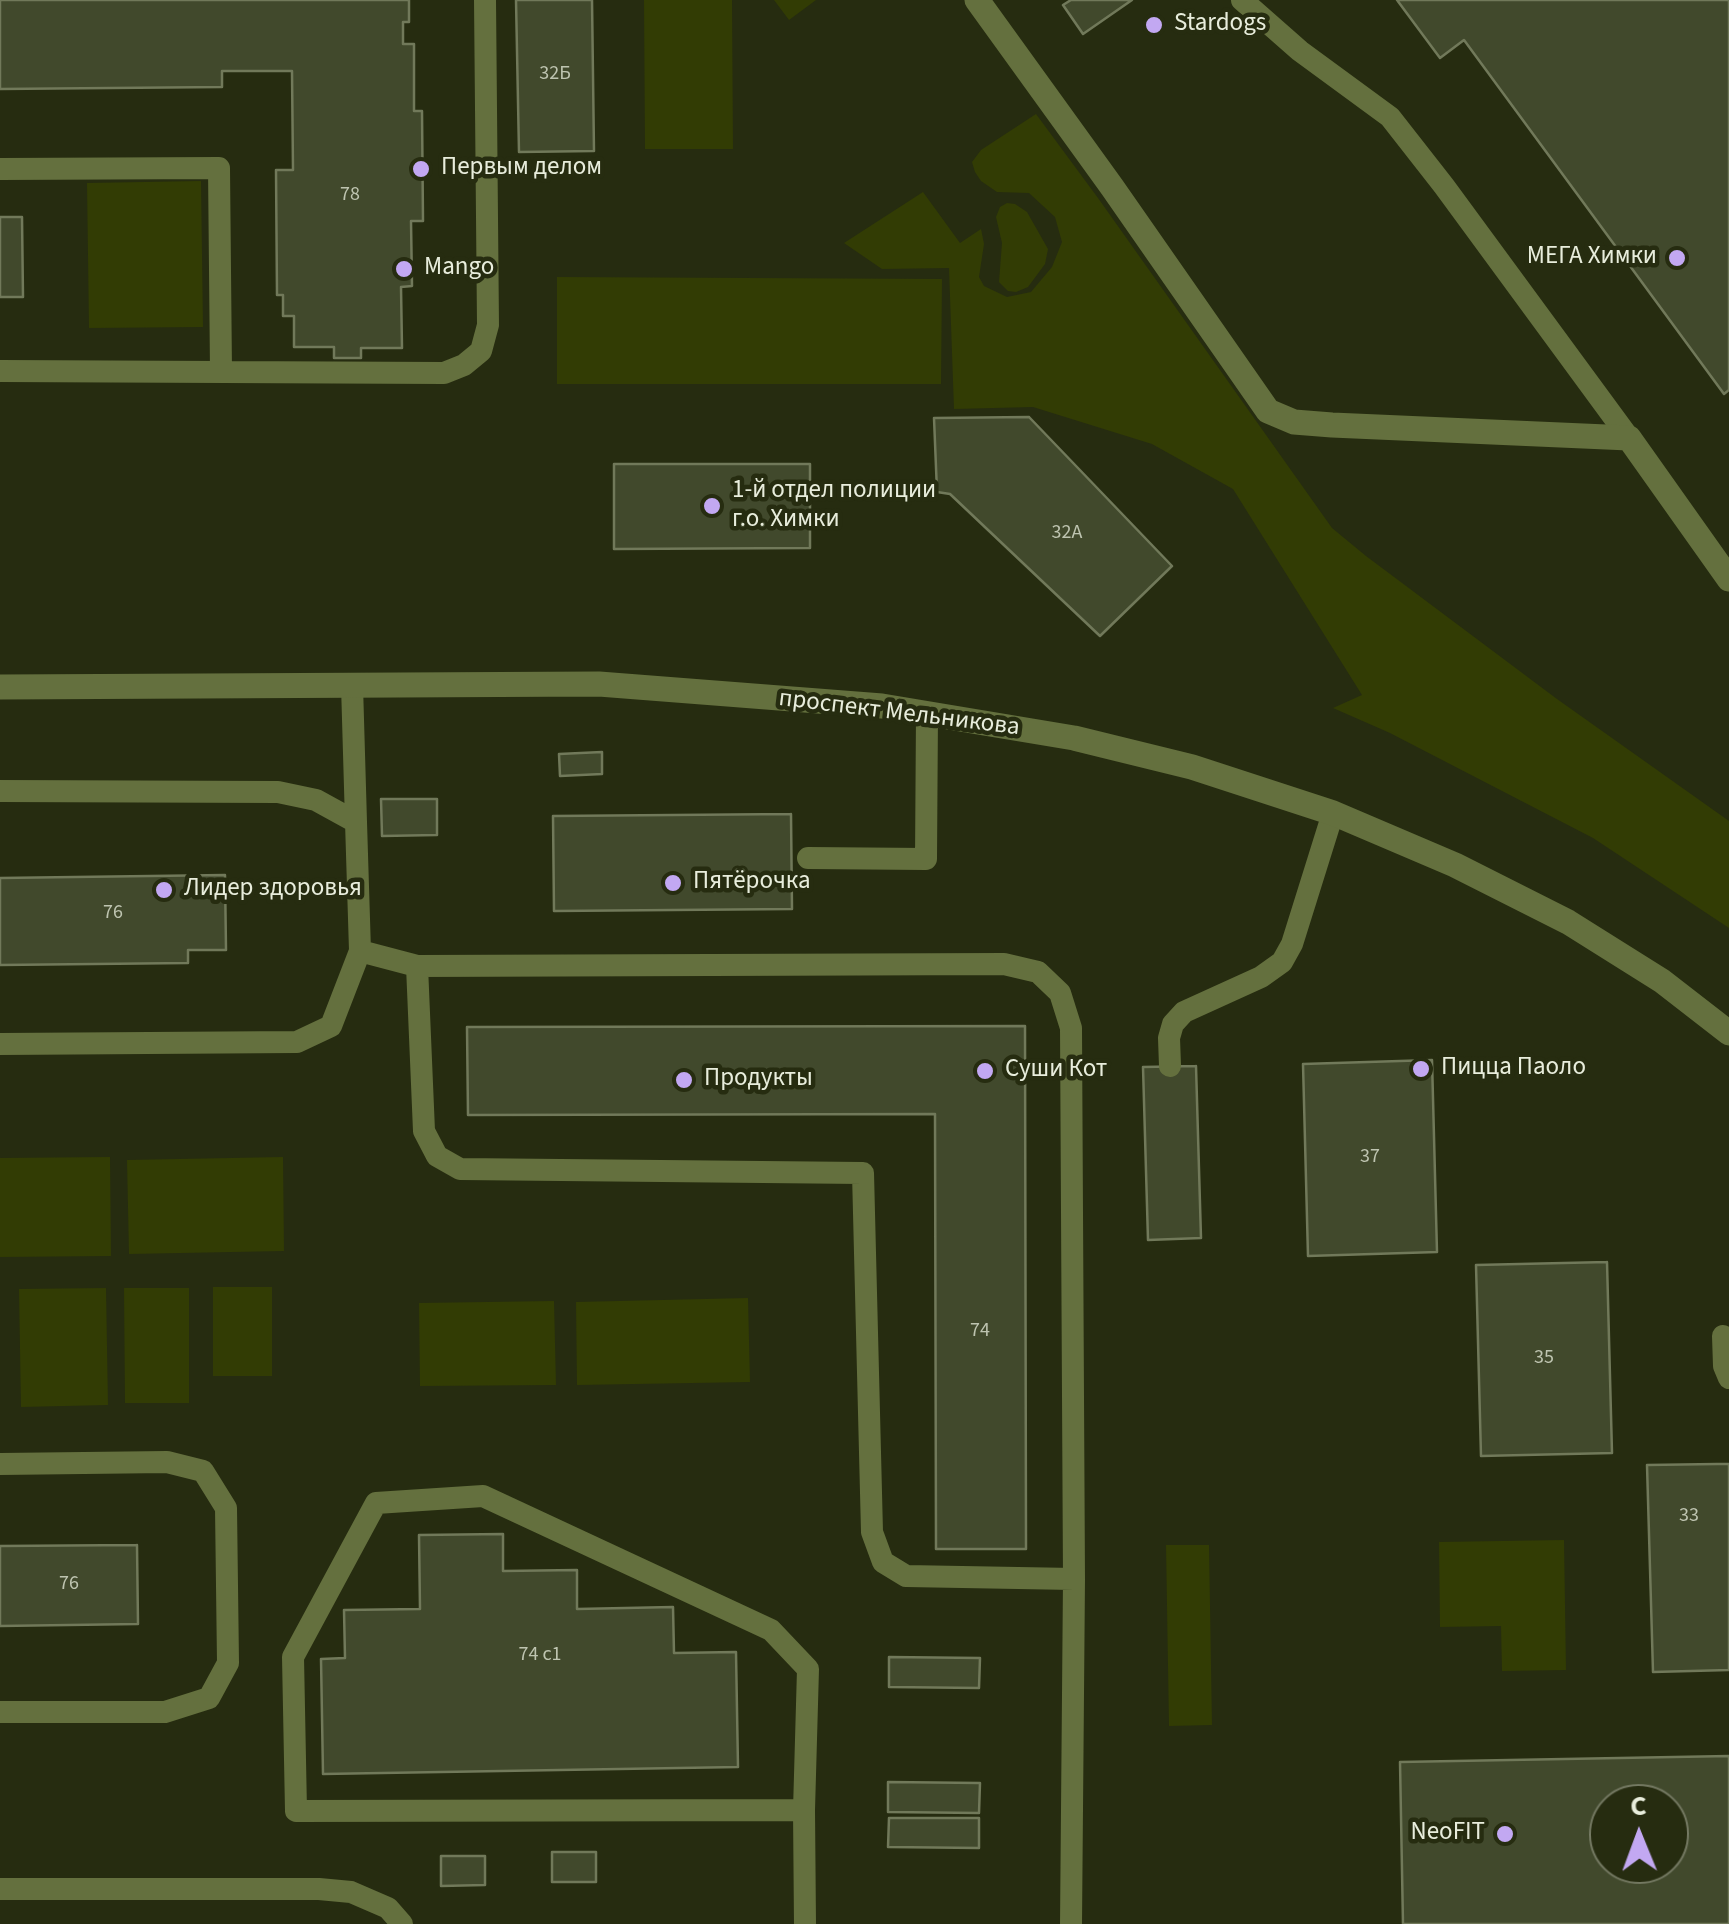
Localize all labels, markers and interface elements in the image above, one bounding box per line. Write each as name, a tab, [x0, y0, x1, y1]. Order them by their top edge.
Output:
place label: Stardogs	[1174, 10, 1266, 40]
marker: Stardogs	[1143, 14, 1165, 36]
house number: 32Б	[539, 63, 571, 87]
place label: Первым делом	[441, 154, 602, 184]
marker: Первым делом	[410, 158, 432, 180]
house number: 78	[340, 184, 360, 208]
place label: МЕГА Химки	[1527, 243, 1657, 273]
marker: МЕГА Химки	[1666, 247, 1688, 269]
place label: Mango	[424, 254, 494, 284]
marker: Mango	[393, 258, 415, 280]
place label: 1-й отдел полиции г.о. Химки	[732, 477, 936, 536]
marker: 1-й отдел полиции г.о. Химки	[701, 495, 723, 517]
house number: 32А	[1052, 522, 1082, 546]
street label: проспект Мельникова	[777, 684, 1021, 744]
place label: Пятёрочка	[693, 868, 811, 898]
marker: Пятёрочка	[662, 872, 684, 894]
place label: Лидер здоровья	[184, 875, 362, 905]
marker: Лидер здоровья	[153, 879, 175, 901]
house number: 76	[103, 902, 123, 926]
place label: Пицца Паоло	[1441, 1054, 1586, 1084]
place label: Суши Кот	[1005, 1056, 1107, 1086]
marker: Пицца Паоло	[1410, 1058, 1432, 1080]
marker: Суши Кот	[974, 1060, 996, 1082]
place label: Продукты	[704, 1065, 813, 1095]
marker: Продукты	[673, 1069, 695, 1091]
house number: 37	[1360, 1146, 1380, 1170]
house number: 74	[970, 1320, 990, 1344]
house number: 35	[1534, 1347, 1554, 1371]
house number: 33	[1679, 1505, 1699, 1529]
house number: 76	[59, 1573, 79, 1597]
house number: 74 с1	[519, 1644, 561, 1668]
north arrow	[1589, 1784, 1689, 1884]
text: С	[1630, 1786, 1647, 1826]
place label: NeoFIT	[1411, 1819, 1485, 1849]
marker: NeoFIT	[1494, 1823, 1516, 1845]

